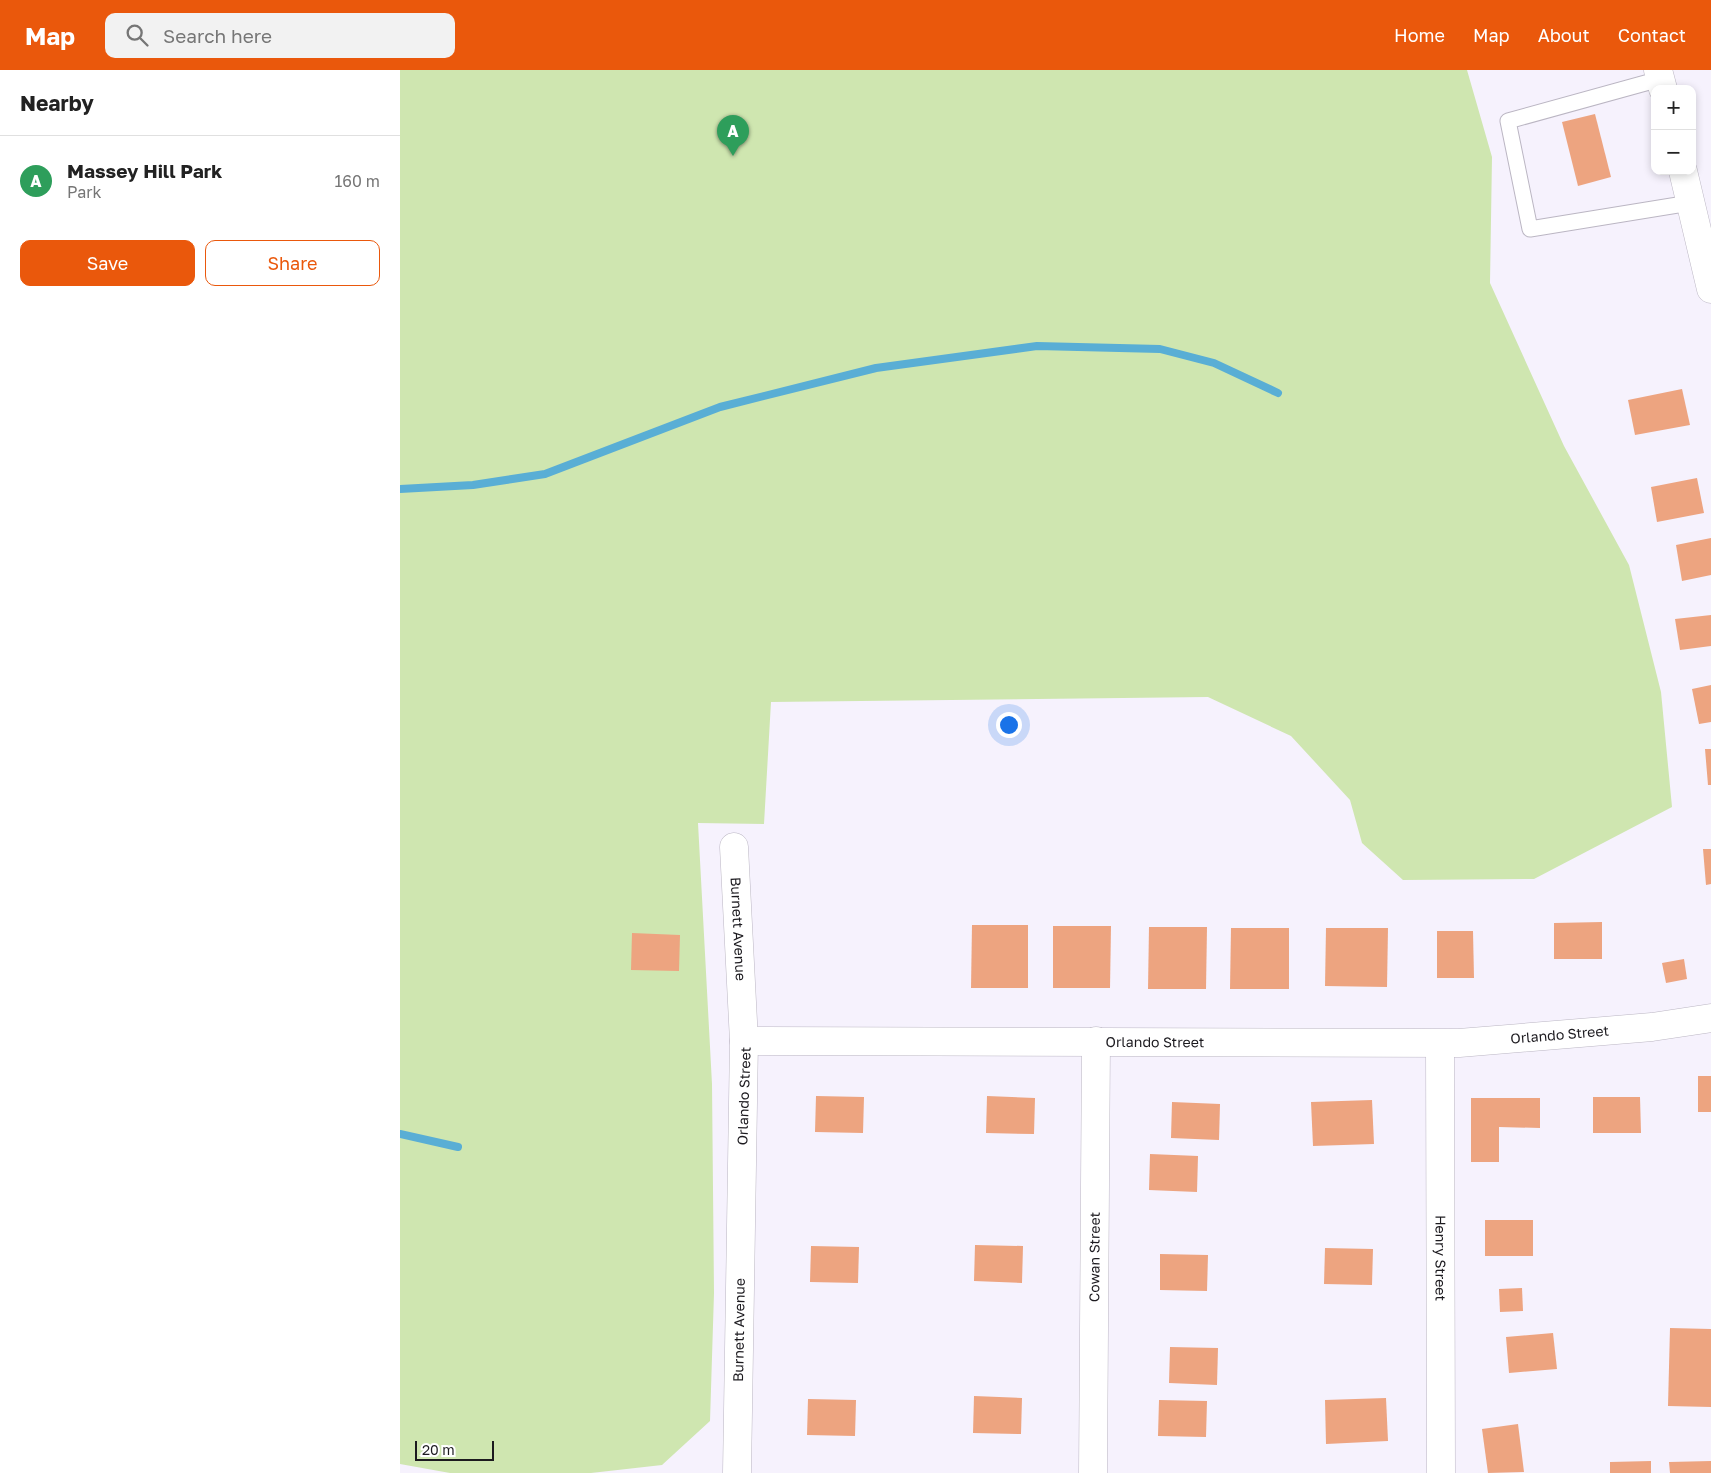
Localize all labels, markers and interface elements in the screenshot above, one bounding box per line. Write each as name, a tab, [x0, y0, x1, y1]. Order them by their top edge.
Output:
search box	[105, 13, 455, 58]
text: Map	[25, 21, 75, 50]
icon: search	[123, 21, 151, 49]
text: Search here	[163, 24, 272, 47]
text: Home	[1394, 24, 1445, 46]
text: Map	[1473, 24, 1510, 46]
text: About	[1538, 24, 1590, 46]
text: Contact	[1618, 24, 1686, 46]
map controls	[1651, 85, 1696, 175]
button: +	[1651, 85, 1696, 130]
text: Nearby	[20, 90, 94, 116]
pin: A	[717, 115, 749, 156]
button: −	[1651, 130, 1696, 175]
text: Massey Hill Park	[67, 159, 222, 182]
text: A	[30, 171, 42, 191]
text: 160 m	[334, 171, 380, 191]
text: Park	[67, 182, 102, 202]
button: Save	[20, 240, 195, 286]
button: Share	[205, 240, 380, 286]
your location	[996, 712, 1022, 738]
street label: Burnett Avenue	[728, 876, 750, 981]
street label: Orlando Street	[1510, 1022, 1610, 1047]
street label: Orlando Street	[1106, 1033, 1204, 1050]
street label: Orlando Street	[733, 1046, 754, 1146]
street label: Cowan Street	[1085, 1212, 1103, 1302]
street label: Henry Street	[1432, 1215, 1450, 1301]
street label: Burnett Avenue	[729, 1278, 748, 1382]
scale bar	[415, 1438, 494, 1461]
text: 20 m	[422, 1441, 455, 1458]

